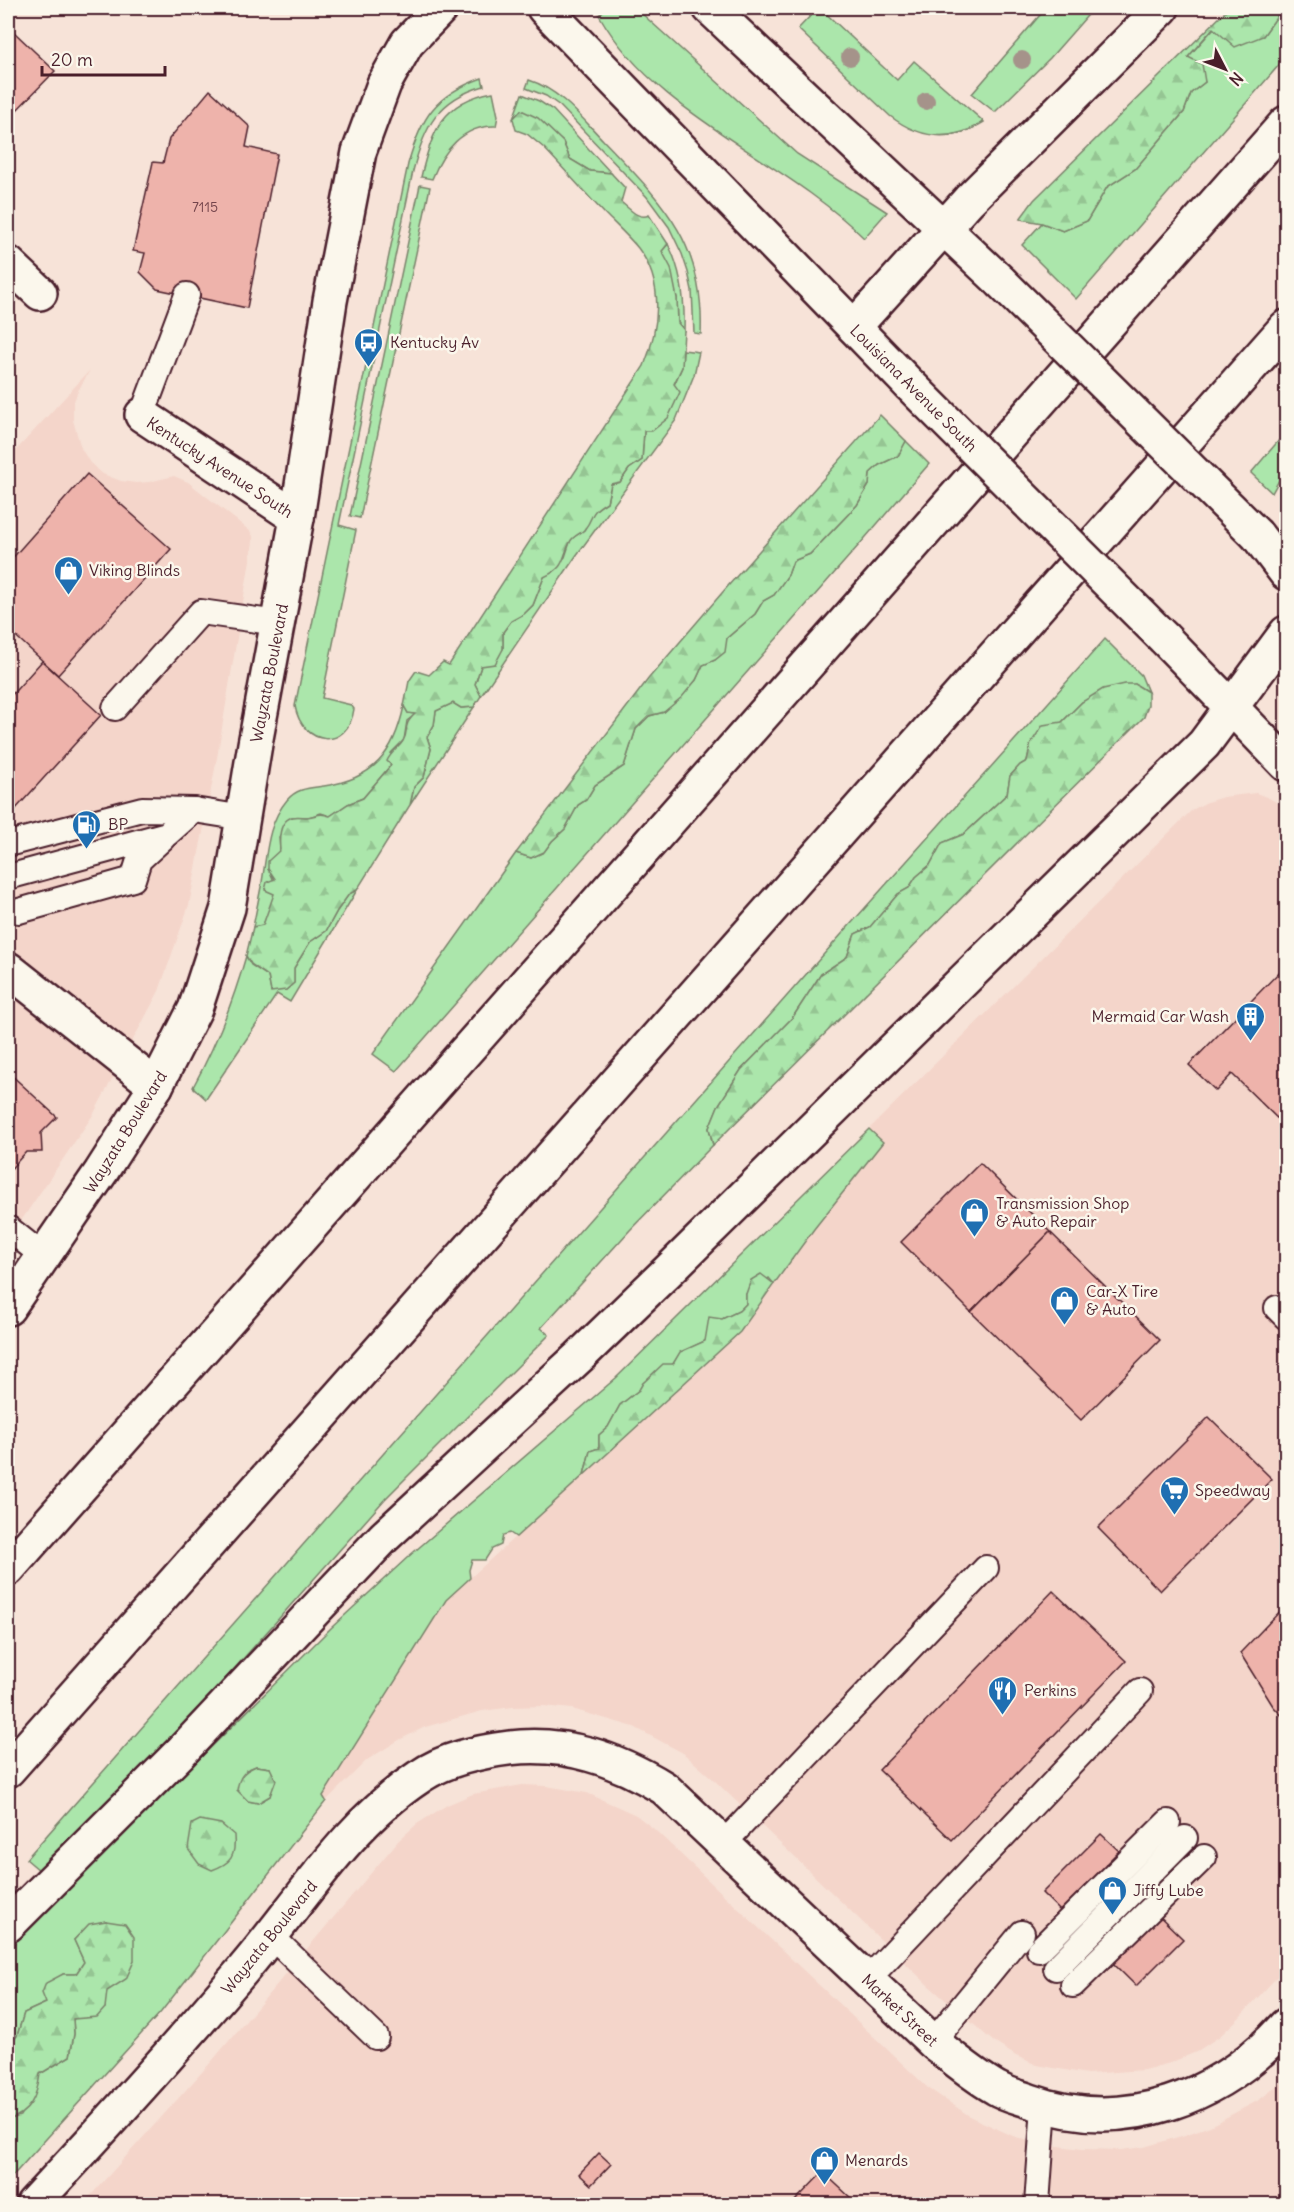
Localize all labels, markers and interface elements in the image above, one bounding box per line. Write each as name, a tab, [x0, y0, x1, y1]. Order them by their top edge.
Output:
scale bar	[42, 39, 165, 77]
north arrow	[1195, 39, 1255, 99]
text: 20 m	[51, 48, 93, 71]
text: N	[1225, 68, 1247, 90]
house number: 7115	[192, 198, 218, 216]
street label: Louisiana Avenue South	[846, 320, 982, 456]
bus stop icon: Kentucky Av	[353, 326, 385, 368]
place label: Kentucky Av	[390, 332, 479, 352]
street label: Kentucky Avenue South	[143, 412, 297, 522]
shop icon: Viking Blinds	[52, 554, 84, 596]
place label: Viking Blinds	[89, 560, 180, 580]
street label: Wayzata Boulevard	[246, 602, 292, 744]
fuel station icon: BP	[71, 808, 103, 850]
place label: BP	[108, 814, 128, 834]
building icon: Mermaid Car Wash	[1234, 1000, 1266, 1042]
place label: Mermaid Car Wash	[1091, 1006, 1229, 1026]
street label: Wayzata Boulevard	[79, 1067, 171, 1197]
place label: Transmission Shop & Auto Repair	[996, 1193, 1129, 1231]
shop icon: Transmission Shop & Auto Repair	[959, 1196, 991, 1238]
place label: Car-X Tire & Auto	[1086, 1281, 1158, 1319]
shop icon: Car-X Tire & Auto	[1049, 1284, 1081, 1326]
supermarket icon: Speedway	[1158, 1474, 1190, 1516]
place label: Speedway	[1195, 1480, 1270, 1500]
restaurant icon: Perkins	[987, 1674, 1019, 1716]
place label: Perkins	[1024, 1680, 1076, 1700]
shop icon: Jiffy Lube	[1096, 1874, 1128, 1916]
street label: Wayzata Boulevard	[217, 1876, 321, 1998]
place label: Jiffy Lube	[1133, 1880, 1204, 1900]
street label: Market Street	[858, 1970, 943, 2051]
shop icon: Menards	[808, 2144, 840, 2186]
place label: Menards	[845, 2150, 908, 2170]

